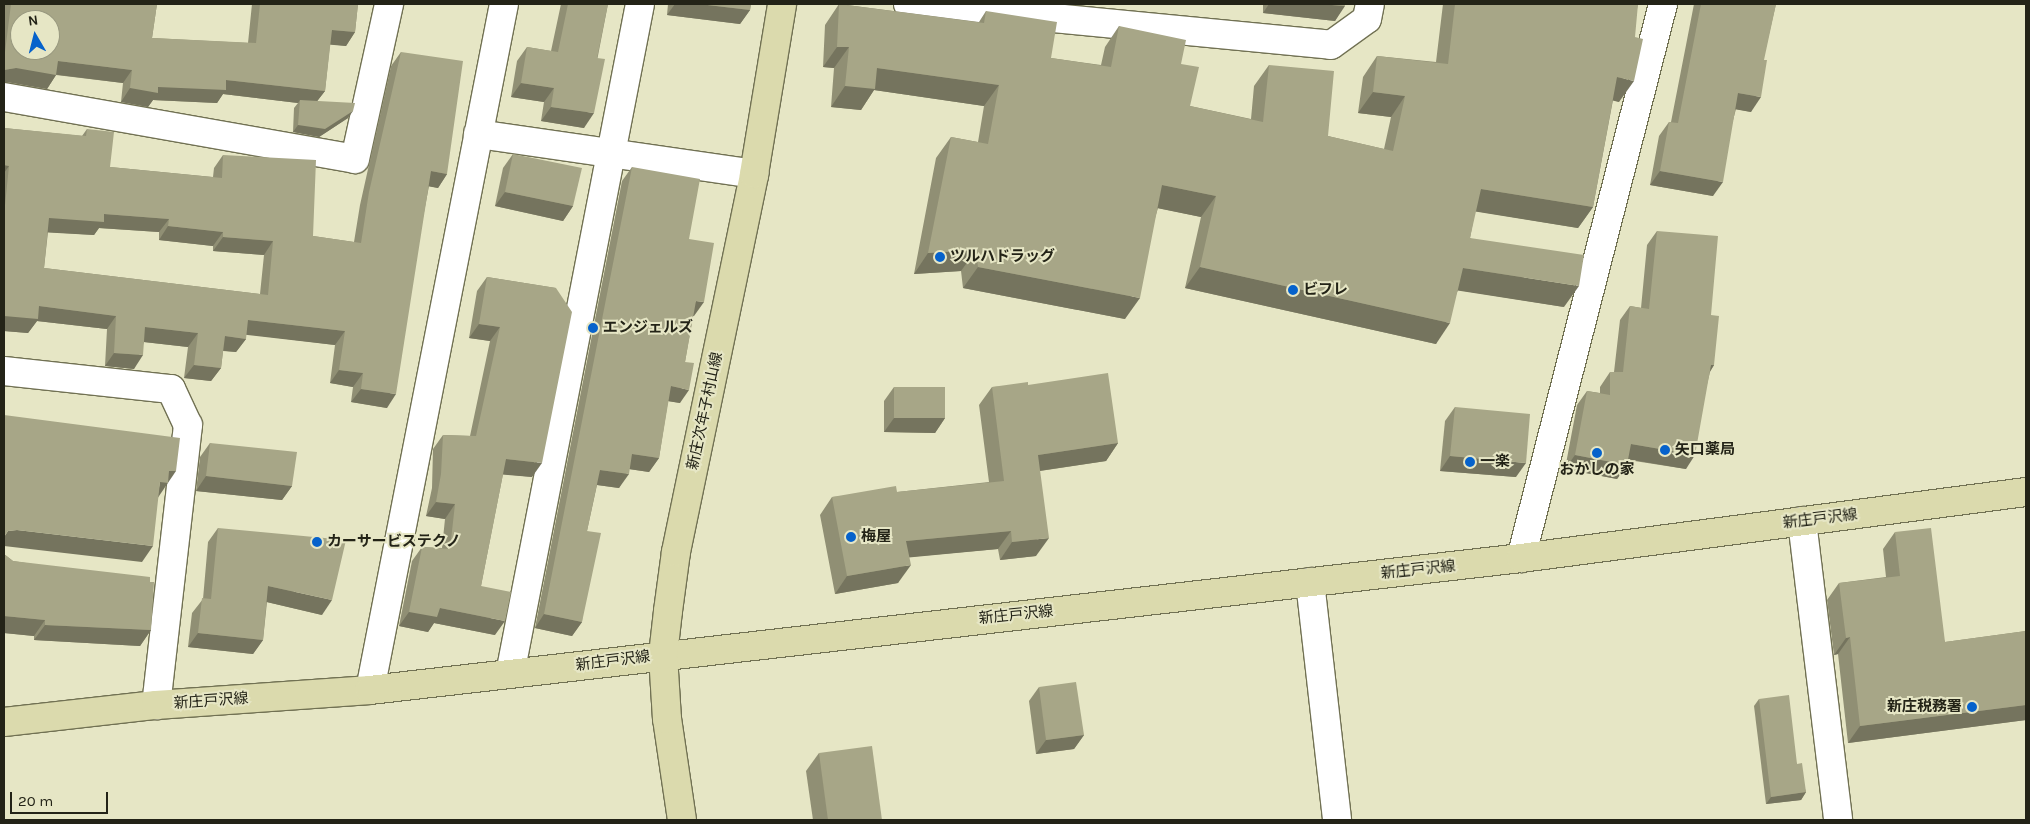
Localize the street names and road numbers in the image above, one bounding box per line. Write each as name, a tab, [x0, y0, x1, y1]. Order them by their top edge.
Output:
street label: 新庄次年子村山線	[684, 350, 726, 472]
street label: 新庄戸沢線	[1782, 505, 1858, 533]
street label: 新庄戸沢線	[1380, 557, 1456, 583]
street label: 新庄戸沢線	[978, 602, 1054, 628]
street label: 新庄戸沢線	[575, 647, 651, 675]
street label: 新庄戸沢線	[173, 689, 249, 713]

